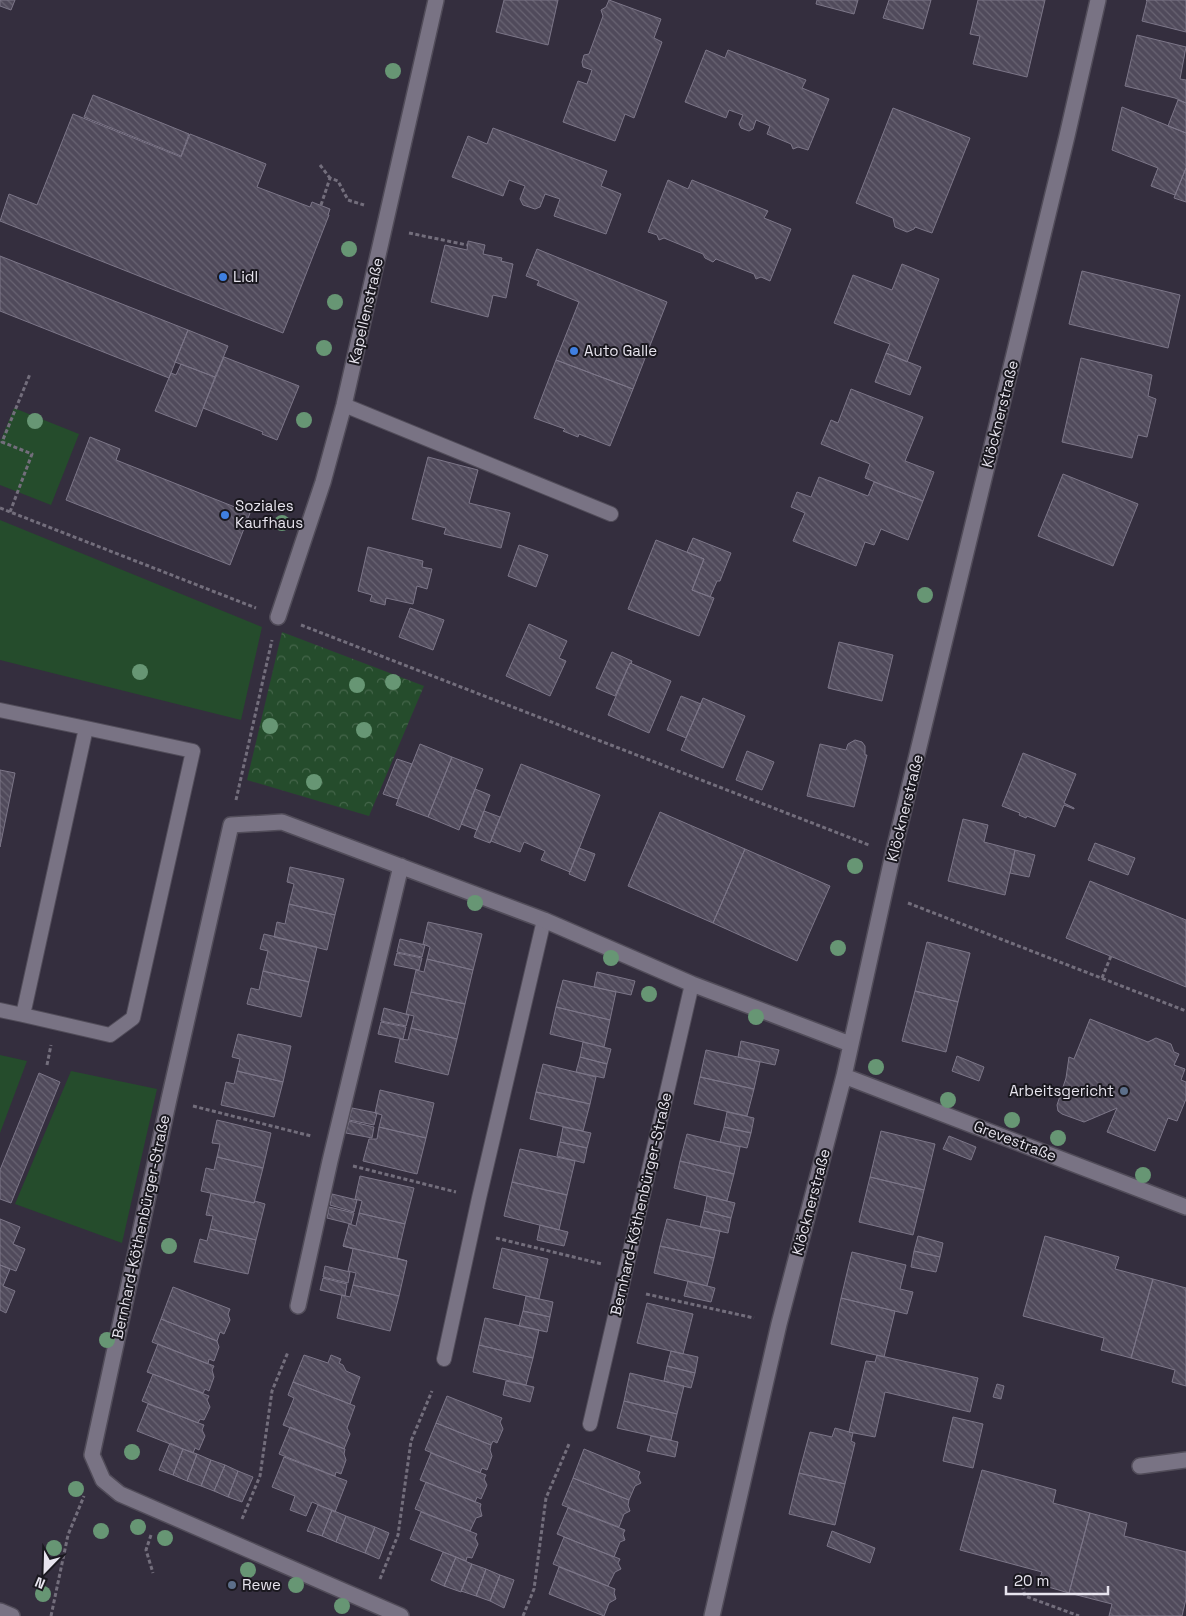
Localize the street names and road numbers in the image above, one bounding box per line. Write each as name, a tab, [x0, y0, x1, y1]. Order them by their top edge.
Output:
street label: Kapellenstraße	[344, 256, 387, 366]
street label: Klöcknerstraße	[977, 358, 1022, 469]
street label: Klöcknerstraße	[882, 752, 927, 863]
street label: Bernhard-Köthenbürger-Straße	[606, 1090, 676, 1317]
street label: Bernhard-Köthenbürger-Straße	[107, 1113, 174, 1341]
street label: Grevestraße	[971, 1116, 1060, 1165]
street label: Klöcknerstraße	[787, 1146, 834, 1257]

